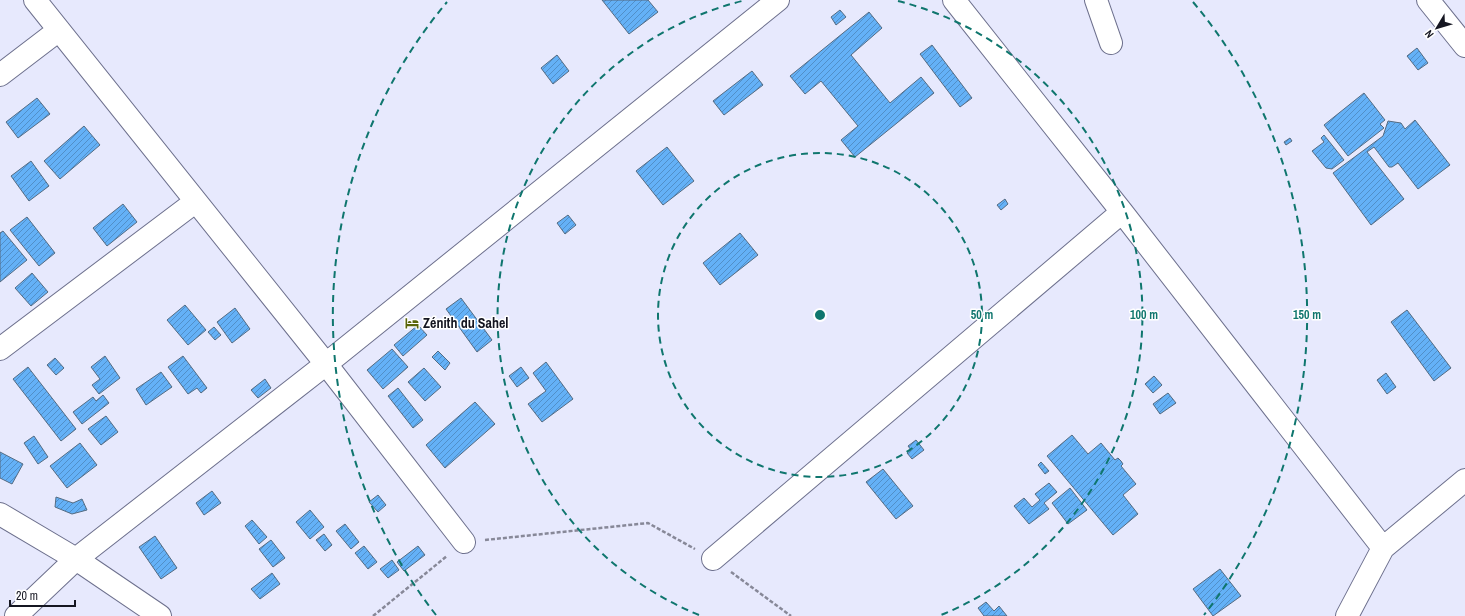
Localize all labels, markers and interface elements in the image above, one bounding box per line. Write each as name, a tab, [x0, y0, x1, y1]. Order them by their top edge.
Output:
north arrow	[1417, 8, 1457, 48]
text: N	[1422, 27, 1437, 41]
text: 50 m	[971, 307, 993, 323]
text: 100 m	[1130, 307, 1158, 323]
text: 150 m	[1293, 307, 1321, 323]
centre of rings	[813, 308, 827, 322]
place label: Zénith du Sahel	[423, 314, 508, 332]
hotel icon: Zénith du Sahel	[404, 315, 420, 331]
scale bar	[10, 582, 75, 608]
text: 20 m	[16, 588, 38, 604]

